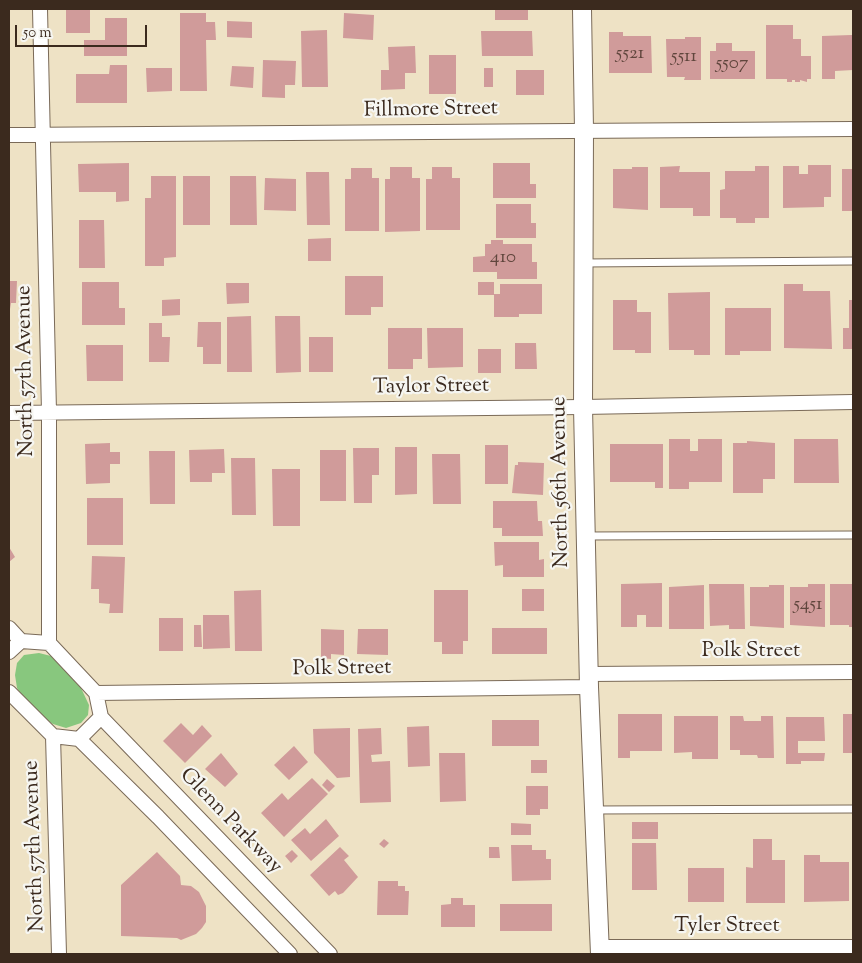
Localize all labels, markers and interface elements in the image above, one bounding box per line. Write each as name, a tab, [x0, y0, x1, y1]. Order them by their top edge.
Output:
scale bar	[18, 15, 150, 47]
text: 50 m	[23, 23, 52, 44]
house number: 5521	[616, 44, 644, 66]
house number: 5511	[671, 47, 697, 69]
house number: 5507	[716, 54, 748, 76]
street label: Fillmore Street	[364, 97, 498, 125]
house number: 410	[490, 248, 516, 270]
street label: North 57th Avenue	[13, 285, 41, 457]
street label: Taylor Street	[373, 374, 489, 402]
street label: North 56th Avenue	[548, 396, 576, 568]
house number: 5451	[793, 595, 823, 617]
street label: Polk Street	[702, 639, 800, 665]
street label: Polk Street	[293, 657, 391, 683]
street label: North 57th Avenue	[20, 760, 52, 932]
street label: Glenn Parkway	[173, 764, 287, 880]
street label: Tyler Street	[674, 914, 780, 940]

